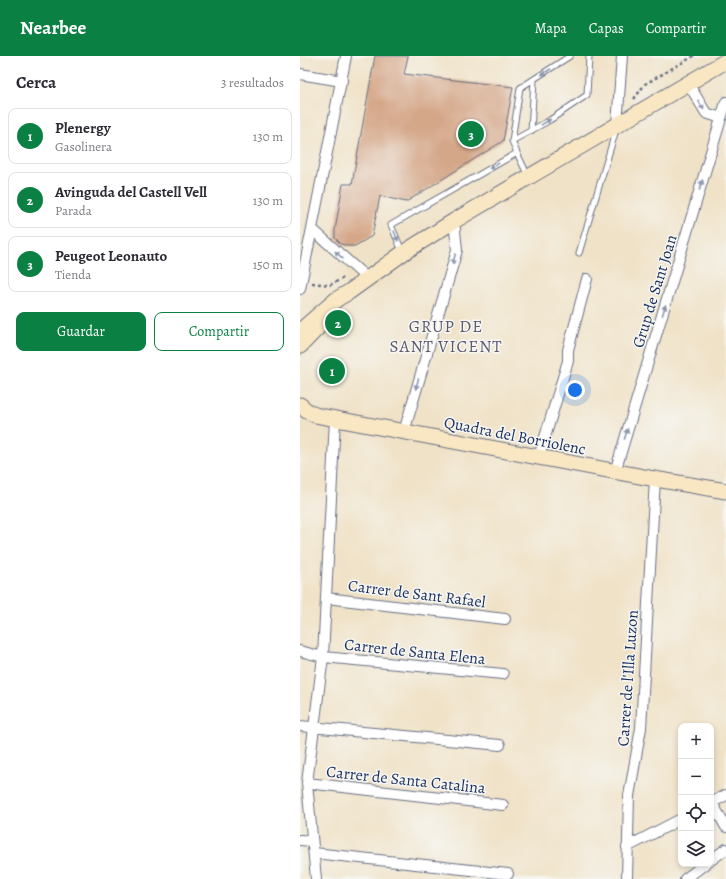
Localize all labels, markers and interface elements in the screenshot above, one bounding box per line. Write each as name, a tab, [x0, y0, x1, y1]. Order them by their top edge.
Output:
text: Nearbee	[20, 15, 86, 41]
text: Mapa	[535, 19, 567, 38]
text: Capas	[589, 19, 624, 38]
text: Compartir	[646, 19, 706, 38]
one-way arrow	[540, 68, 551, 76]
text: Cerca	[16, 71, 56, 94]
text: 3 resultados	[221, 74, 284, 91]
one-way arrow	[698, 99, 705, 111]
text: Plenergy	[55, 118, 111, 138]
one-way arrow	[540, 118, 552, 125]
pin: 3	[458, 119, 484, 149]
text: 1	[28, 128, 32, 145]
text: 130 m	[253, 128, 283, 145]
text: Gasolinera	[55, 138, 112, 155]
one-way arrow	[488, 163, 500, 170]
one-way arrow	[698, 179, 704, 191]
text: Avinguda del Castell Vell	[55, 182, 207, 202]
text: 2	[27, 192, 33, 209]
text: 130 m	[253, 192, 283, 209]
text: Parada	[55, 202, 92, 219]
one-way arrow	[393, 230, 399, 241]
street label: Grup de Sant Joan	[627, 232, 683, 351]
text: Peugeot Leonauto	[55, 246, 167, 266]
one-way arrow	[334, 250, 344, 260]
one-way arrow	[451, 254, 457, 266]
text: 3	[27, 256, 33, 273]
text: 150 m	[253, 256, 283, 273]
text: Tienda	[55, 266, 91, 283]
one-way arrow	[661, 303, 667, 315]
pin: 2	[325, 308, 351, 338]
button: Guardar	[16, 312, 146, 351]
button: Compartir	[154, 312, 284, 351]
district label: GRUP DE SANT VICENT	[390, 315, 502, 358]
pin: 1	[319, 356, 345, 386]
one-way arrow	[414, 378, 420, 391]
your location	[565, 380, 585, 400]
street label: Quadra del Borriolenc	[442, 411, 588, 461]
one-way arrow	[623, 428, 629, 440]
street label: Carrer de Sant Rafael	[347, 575, 487, 613]
street label: Carrer de l'Illa Luzon	[612, 609, 644, 747]
street label: Carrer de Santa Elena	[343, 634, 487, 670]
map controls	[678, 723, 714, 867]
button: +	[678, 723, 714, 759]
button: −	[678, 759, 714, 795]
street label: Carrer de Santa Catalina	[325, 761, 487, 799]
button: locate	[678, 795, 714, 831]
button: layers	[678, 831, 714, 867]

